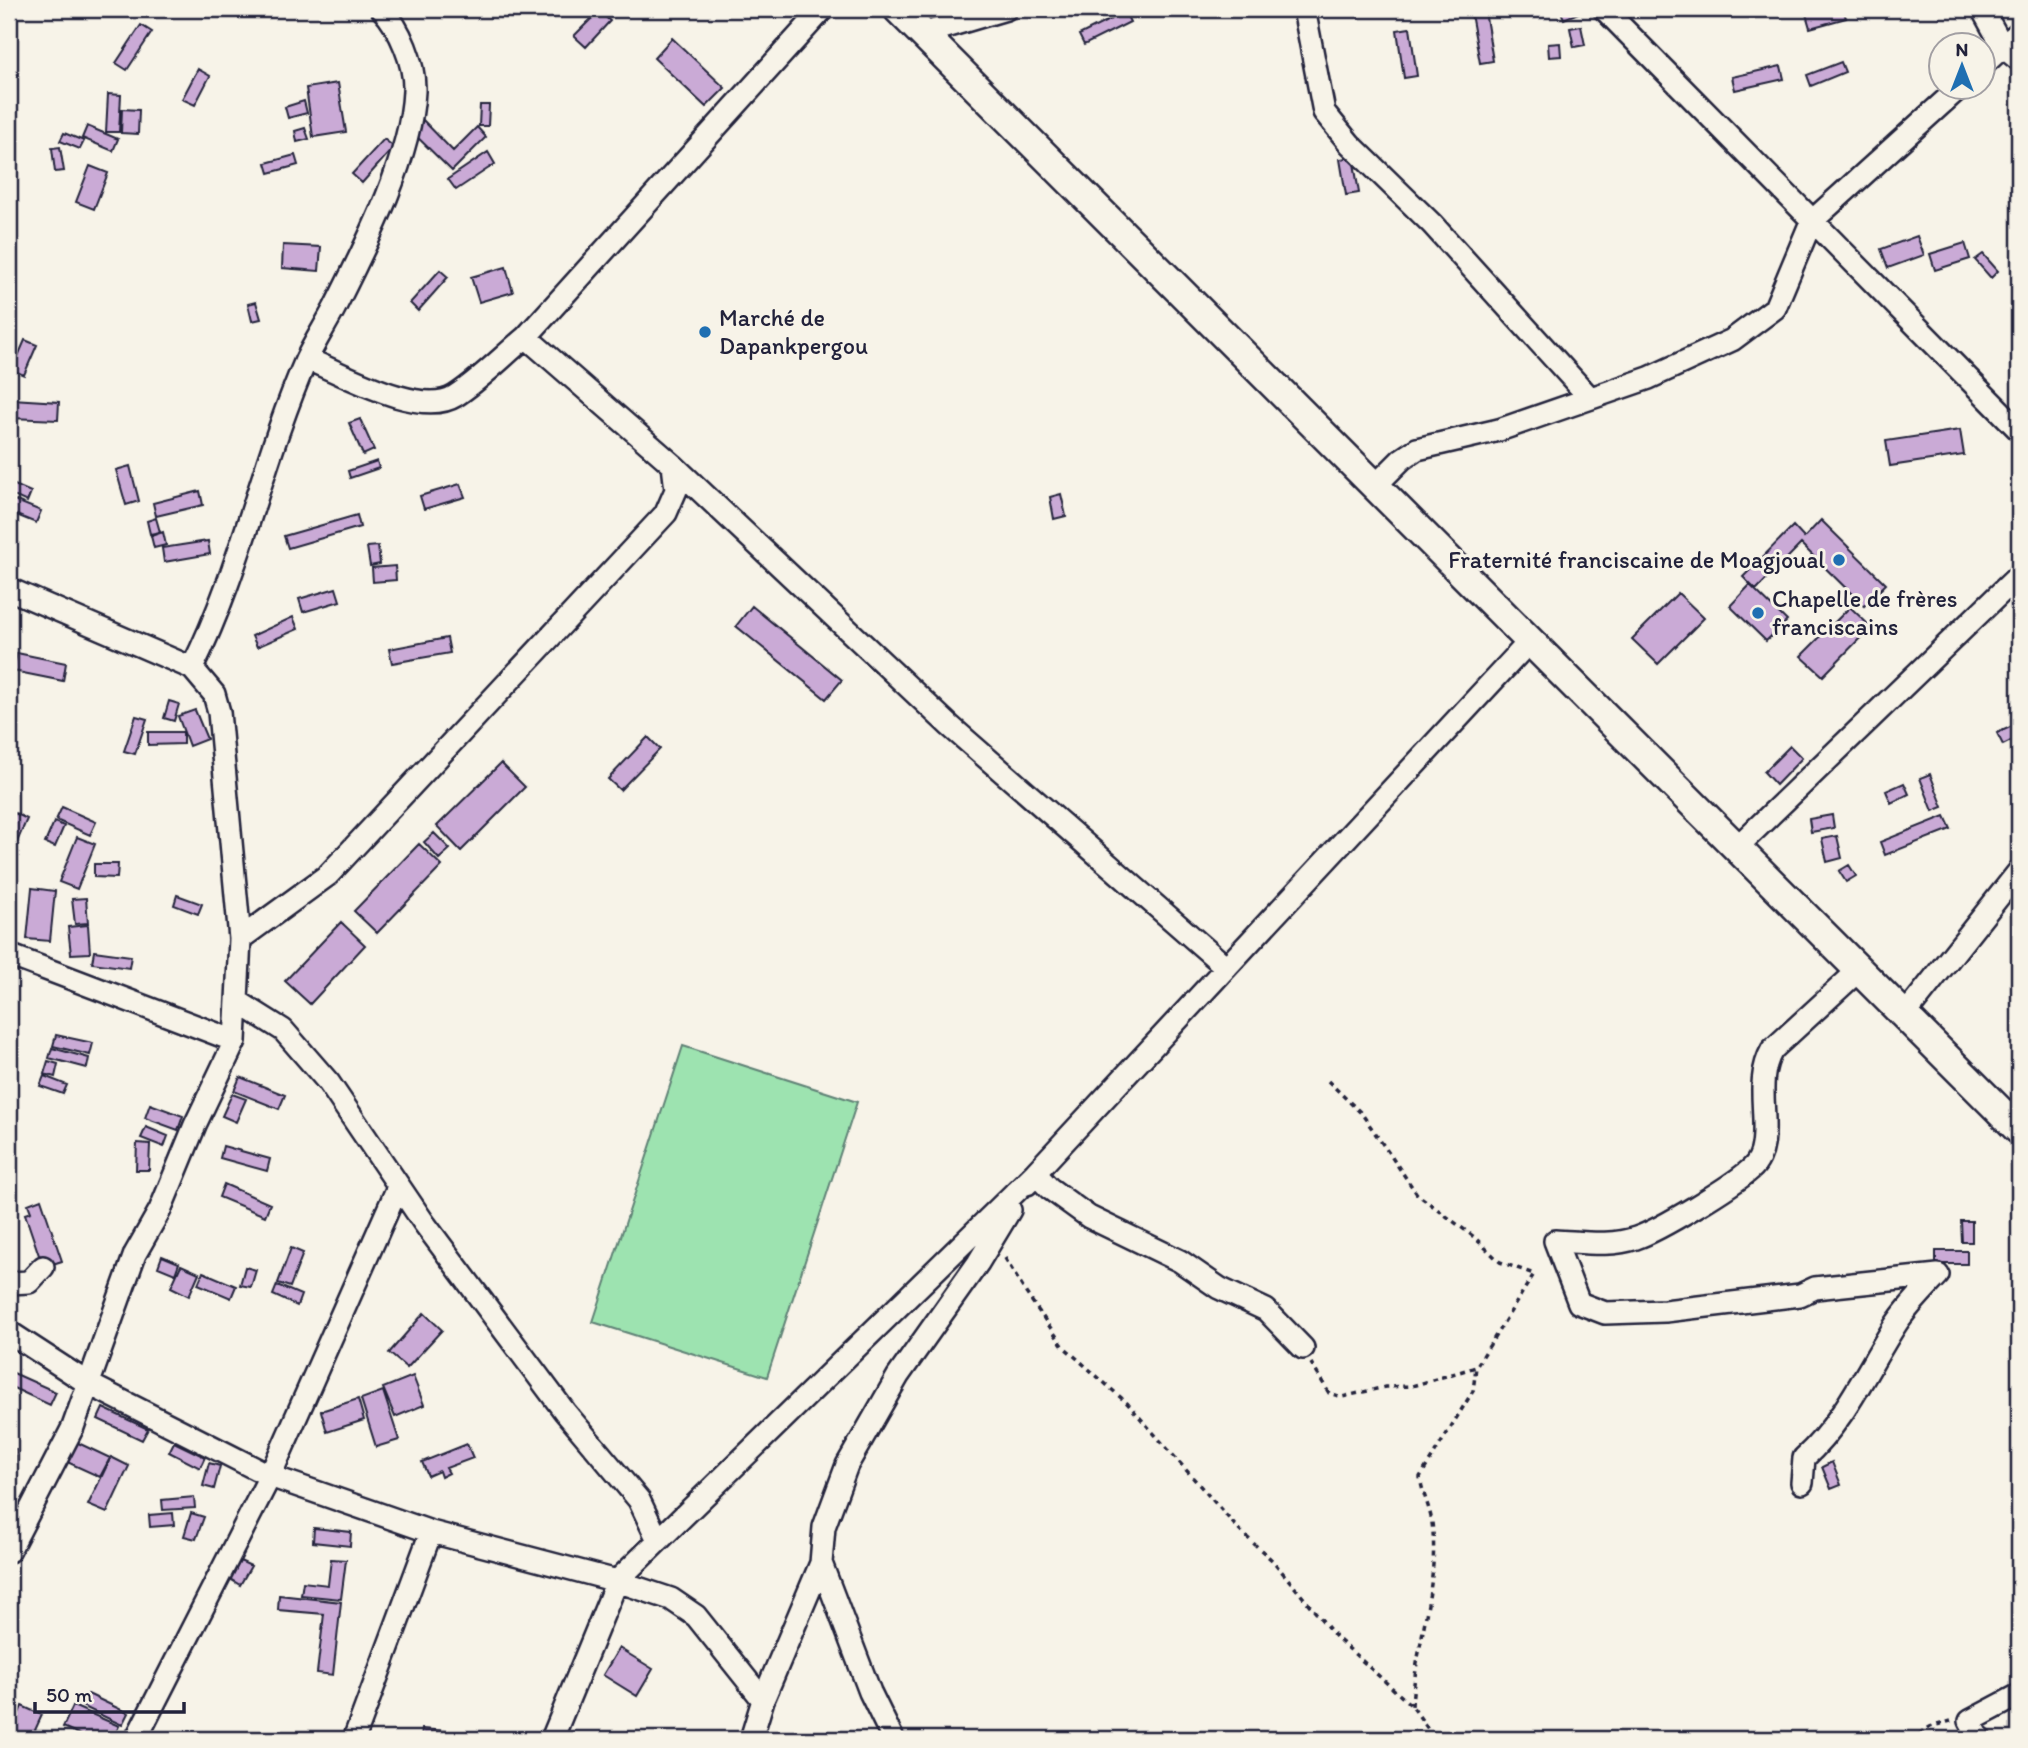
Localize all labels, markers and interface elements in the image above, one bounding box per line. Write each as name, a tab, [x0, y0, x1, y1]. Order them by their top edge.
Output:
north arrow	[1926, 32, 1996, 102]
text: N	[1956, 38, 1968, 61]
place label: Marché de Dapankpergou	[719, 303, 868, 360]
marker: Marché de Dapankpergou	[697, 324, 713, 340]
place label: Fraternité franciscaine de Moagjoual	[1448, 545, 1825, 574]
marker: Fraternité franciscaine de Moagjoual	[1831, 552, 1847, 568]
place label: Chapelle de frères franciscains	[1772, 584, 1958, 641]
marker: Chapelle de frères franciscains	[1750, 605, 1766, 621]
scale bar	[35, 1671, 184, 1715]
text: 50 m	[46, 1682, 93, 1707]

